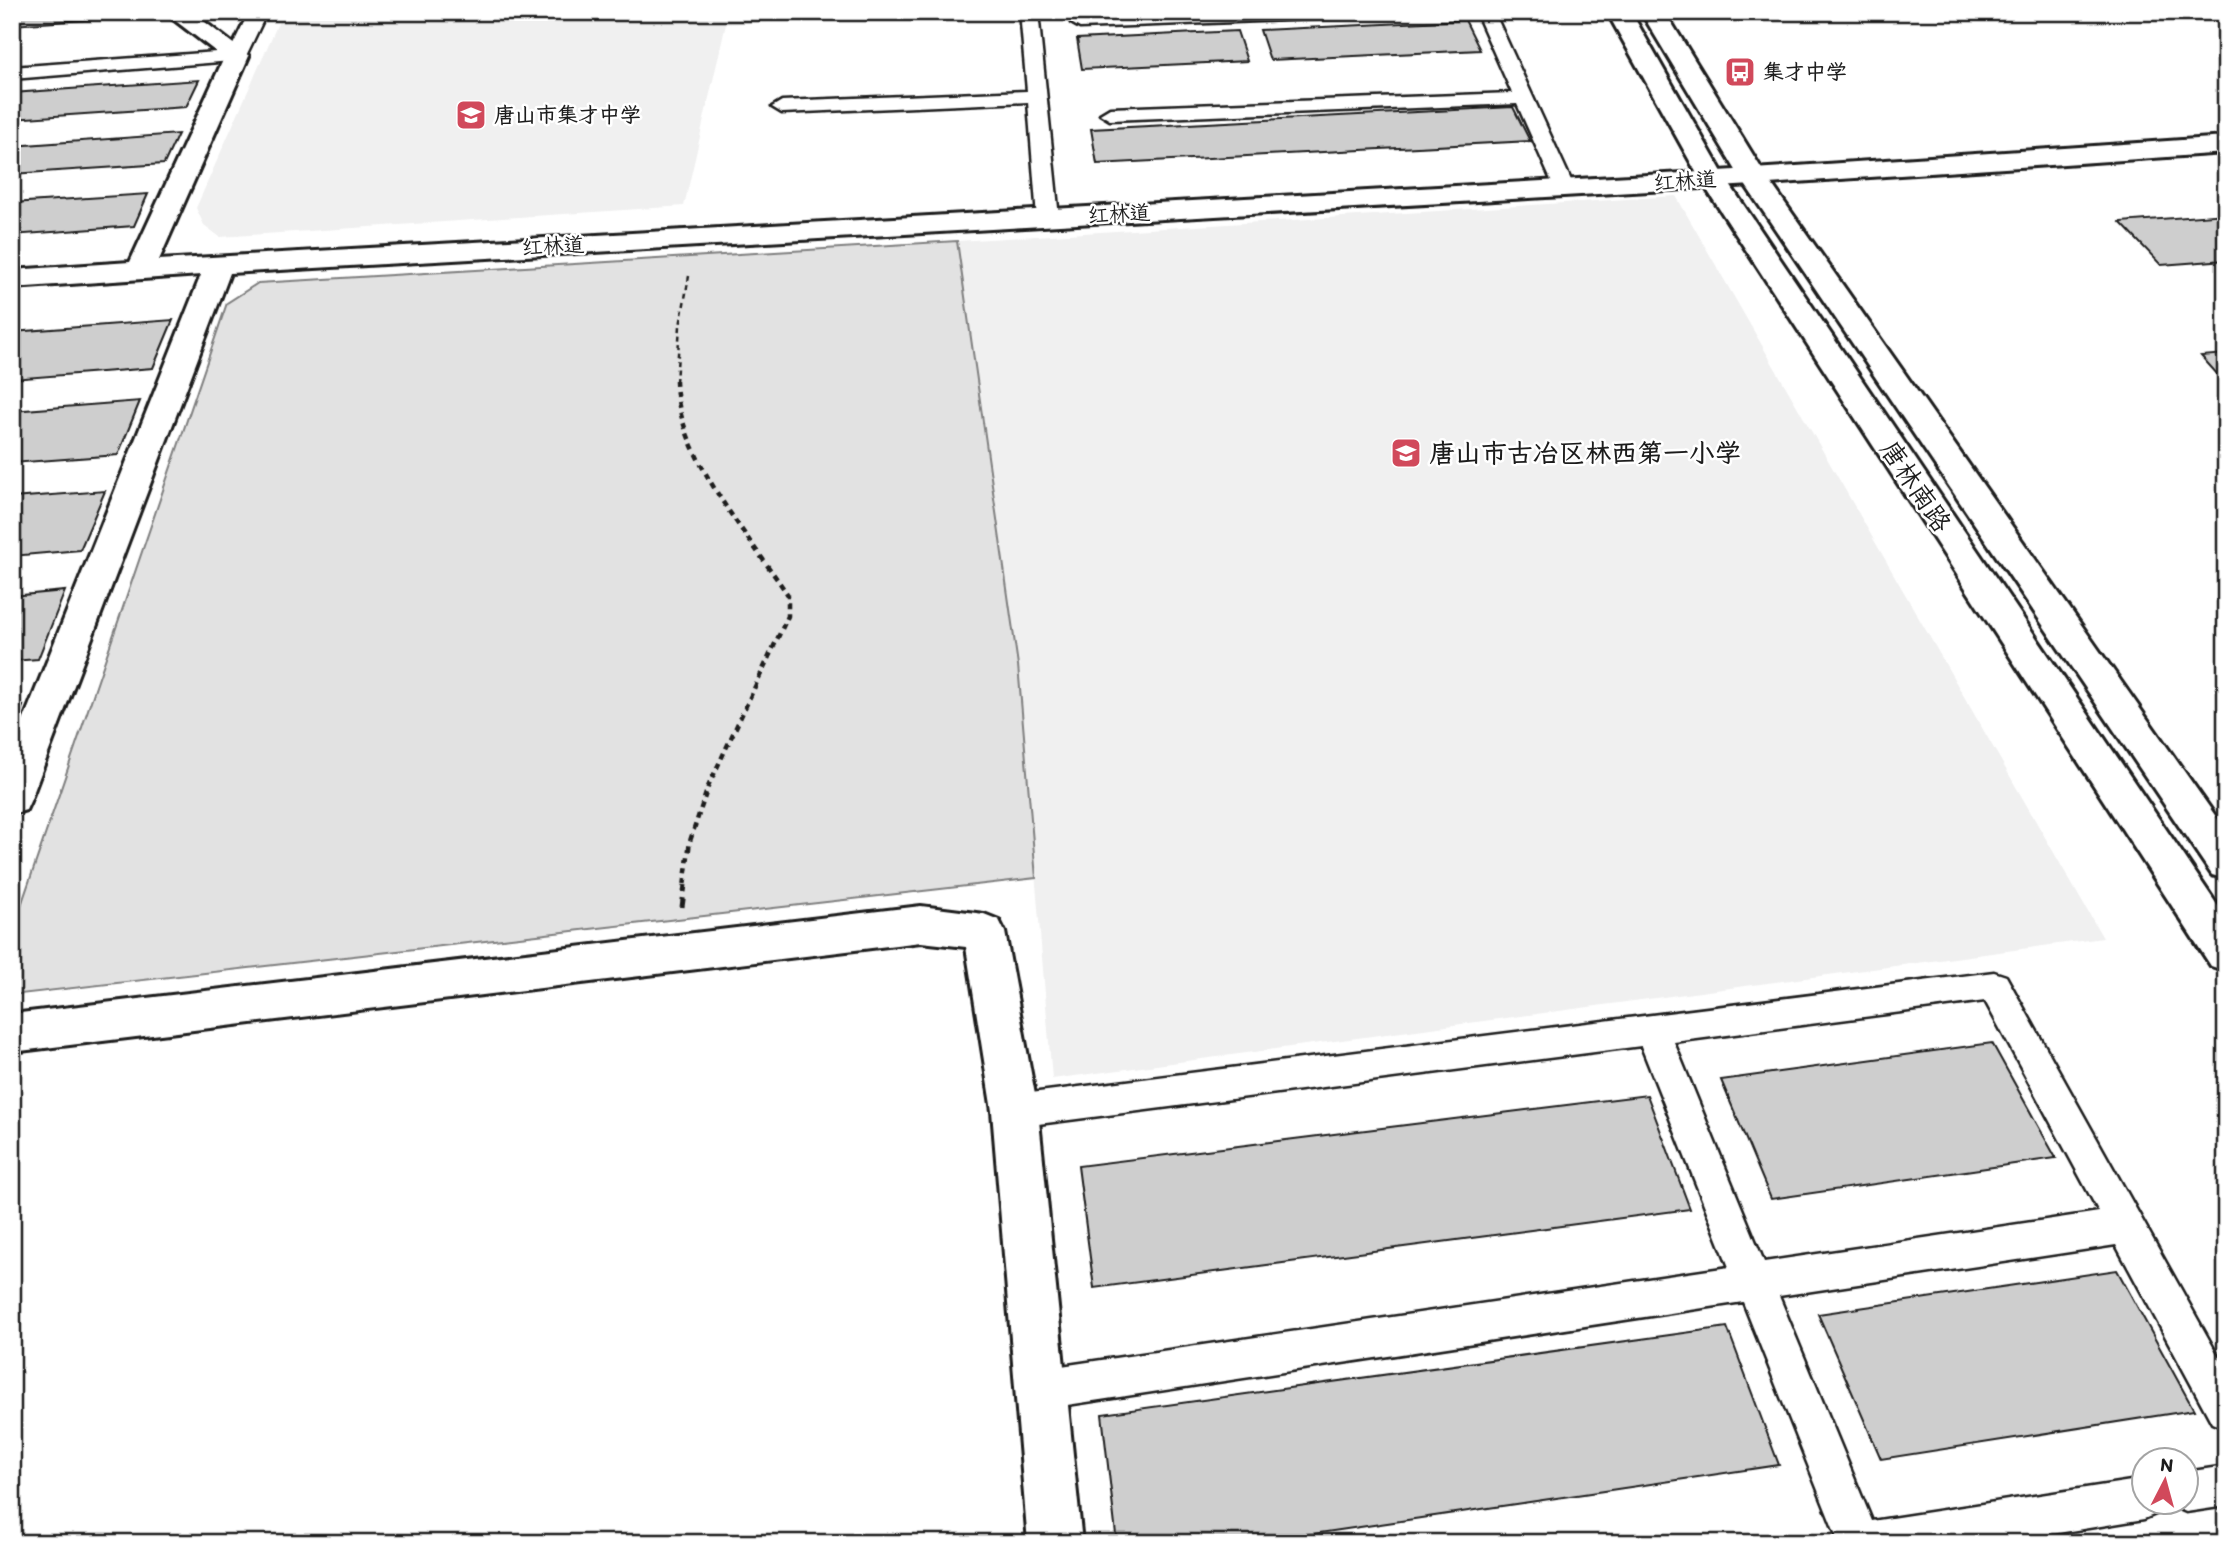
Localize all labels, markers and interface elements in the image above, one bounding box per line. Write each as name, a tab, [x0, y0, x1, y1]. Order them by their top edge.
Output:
bus stop icon: 集才中学	[1723, 55, 1757, 89]
place label: 集才中学	[1763, 59, 1847, 84]
school or university icon: 唐山市集才中学	[454, 98, 488, 132]
place label: 唐山市集才中学	[494, 102, 641, 127]
street label: 红林道	[1653, 166, 1717, 195]
street label: 红林道	[1087, 199, 1151, 228]
street label: 红林道	[521, 231, 585, 260]
street label: 唐林南路	[1874, 434, 1958, 538]
school or university icon: 唐山市古冶区林西第一小学	[1389, 436, 1423, 470]
place label: 唐山市古冶区林西第一小学	[1429, 437, 1741, 469]
north arrow	[2130, 1446, 2200, 1516]
text: N	[2159, 1452, 2174, 1477]

